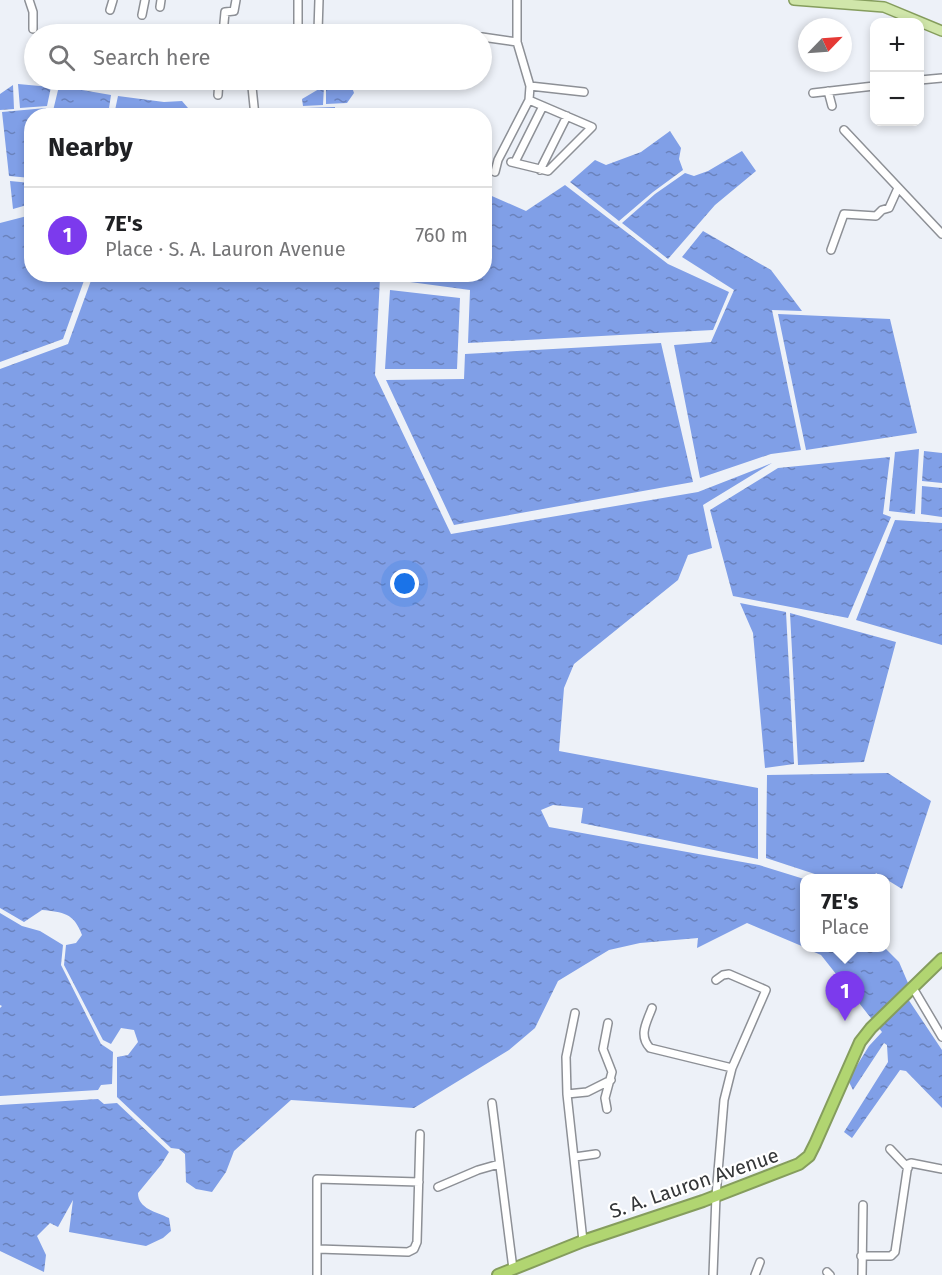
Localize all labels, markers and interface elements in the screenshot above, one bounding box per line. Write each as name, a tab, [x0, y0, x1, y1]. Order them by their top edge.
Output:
north arrow	[798, 18, 852, 72]
map controls	[870, 18, 924, 126]
button: +	[870, 18, 924, 72]
search box	[24, 24, 492, 90]
icon: search	[45, 41, 78, 74]
text: Search here	[93, 44, 211, 71]
button: −	[870, 72, 924, 126]
text: Nearby	[48, 132, 133, 163]
text: 7E's	[105, 210, 143, 237]
text: 1	[63, 223, 72, 247]
text: 760 m	[415, 223, 468, 247]
text: Place · S. A. Lauron Avenue	[105, 237, 346, 261]
your location	[390, 569, 419, 598]
popup	[800, 874, 890, 952]
text: 7E's	[821, 888, 858, 915]
text: Place	[821, 915, 869, 939]
pin: 1	[826, 972, 864, 1021]
street label: S. A. Lauron Avenue	[606, 1143, 782, 1223]

